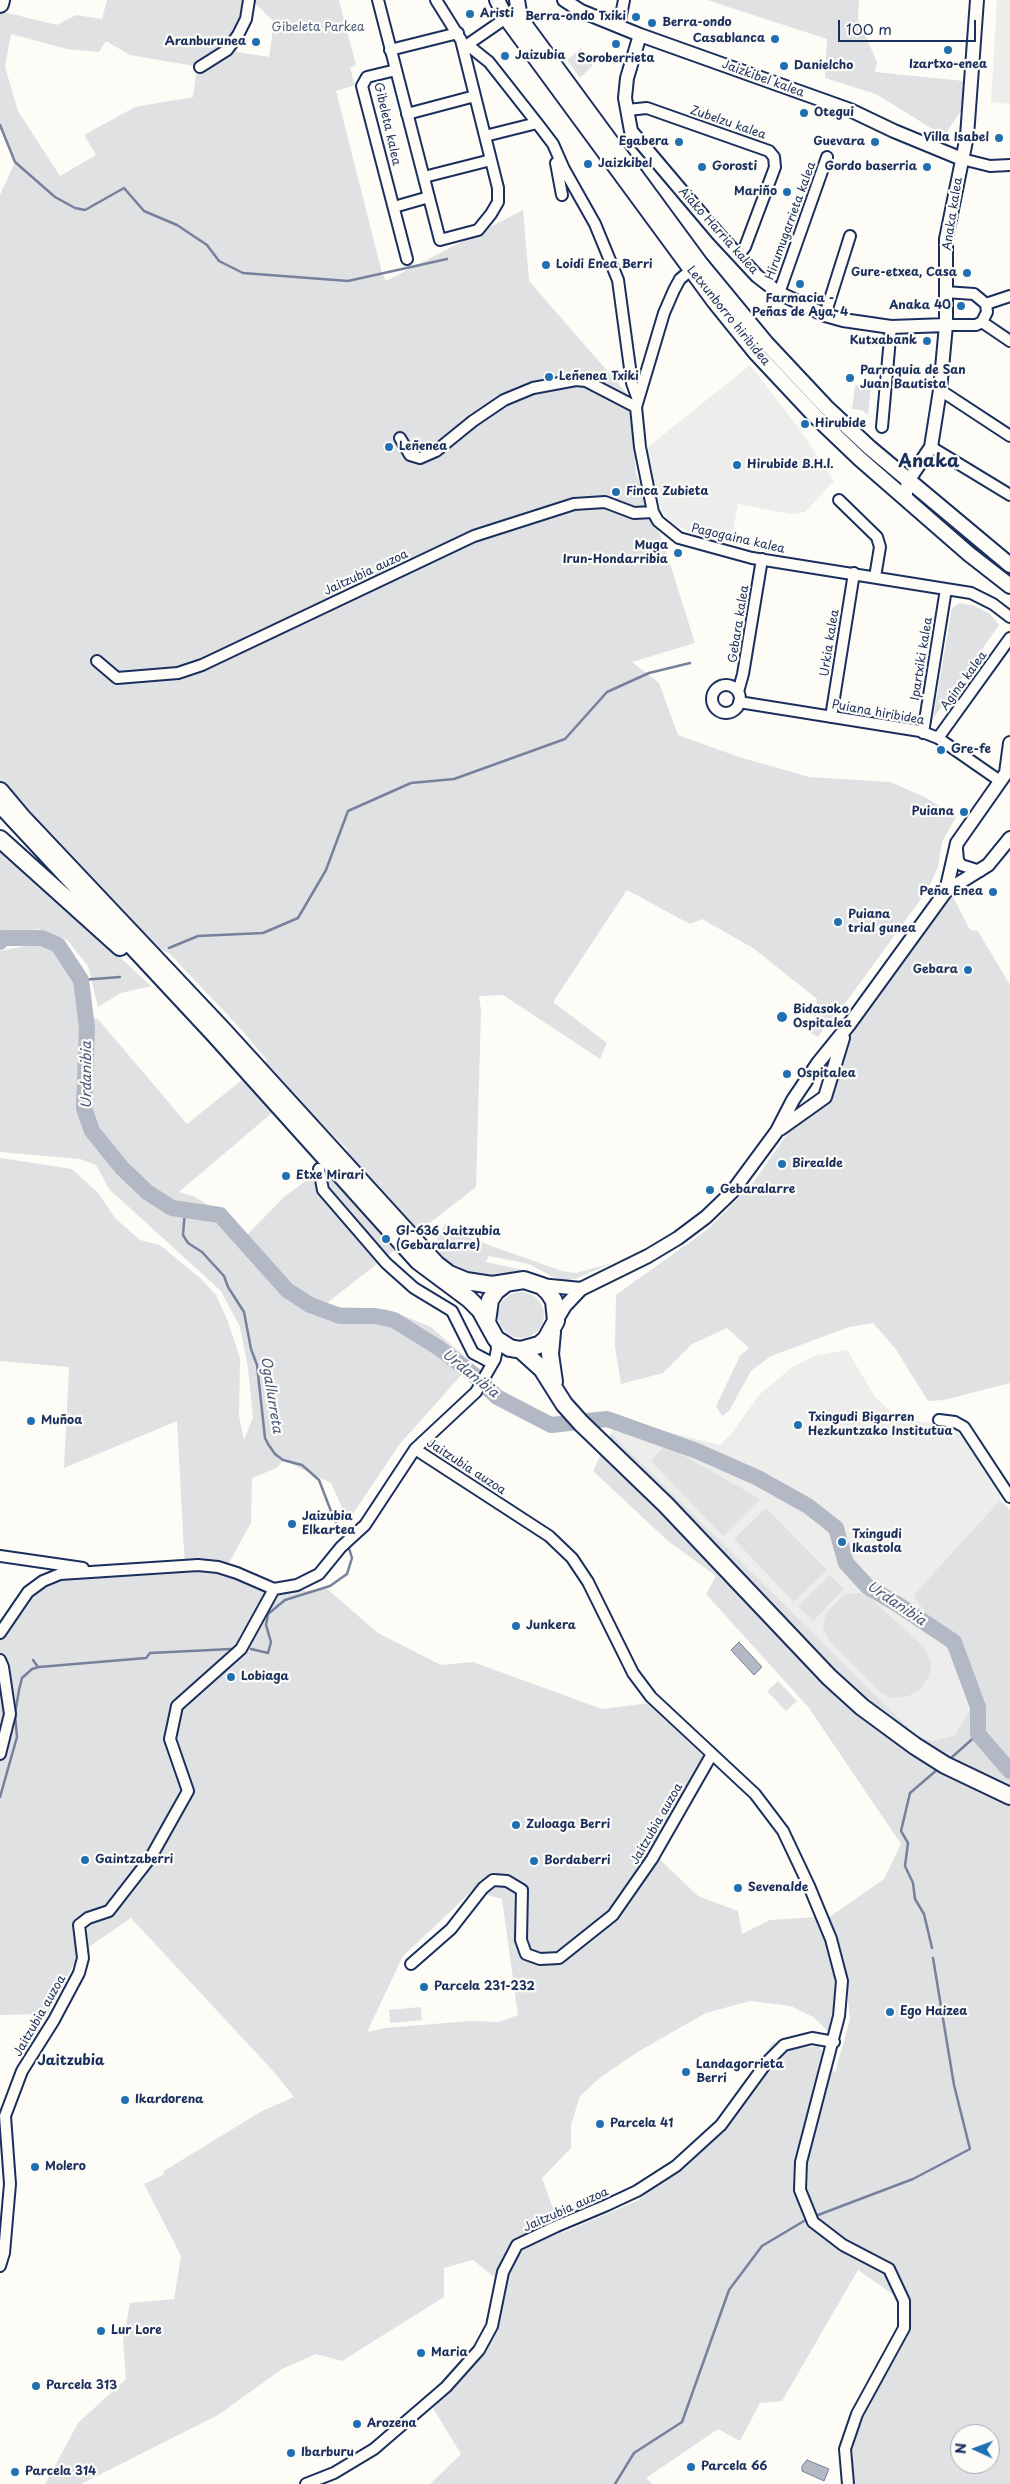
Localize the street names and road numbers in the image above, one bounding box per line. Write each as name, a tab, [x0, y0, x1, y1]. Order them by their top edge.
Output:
street label: Jaizkibel kalea	[720, 57, 806, 101]
street label: Gibeleta kalea	[370, 81, 404, 167]
street label: Zubelzu kalea	[688, 103, 768, 143]
street label: Hirumugarrieta kalea	[763, 160, 819, 282]
street label: Anaka kalea	[940, 177, 966, 251]
street label: Aiako Harria kalea	[675, 185, 761, 277]
street label: Letxunborro hiribidea	[683, 263, 773, 369]
street label: Pagogaina kalea	[690, 521, 786, 557]
street label: Jaitzubia auzoa	[321, 547, 411, 599]
street label: Gebara kalea	[726, 584, 752, 664]
street label: Urkia kalea	[818, 608, 842, 678]
street label: Ipartxiki kalea	[908, 616, 936, 702]
street label: Agina kalea	[938, 649, 990, 713]
street label: Puiana hiribidea	[830, 698, 926, 728]
street label: Jaitzubia auzoa	[424, 1436, 508, 1498]
street label: Jaitzubia auzoa	[628, 1781, 686, 1867]
street label: Jaitzubia auzoa	[11, 1973, 69, 2059]
street label: Jaitzubia auzoa	[521, 2185, 611, 2235]

